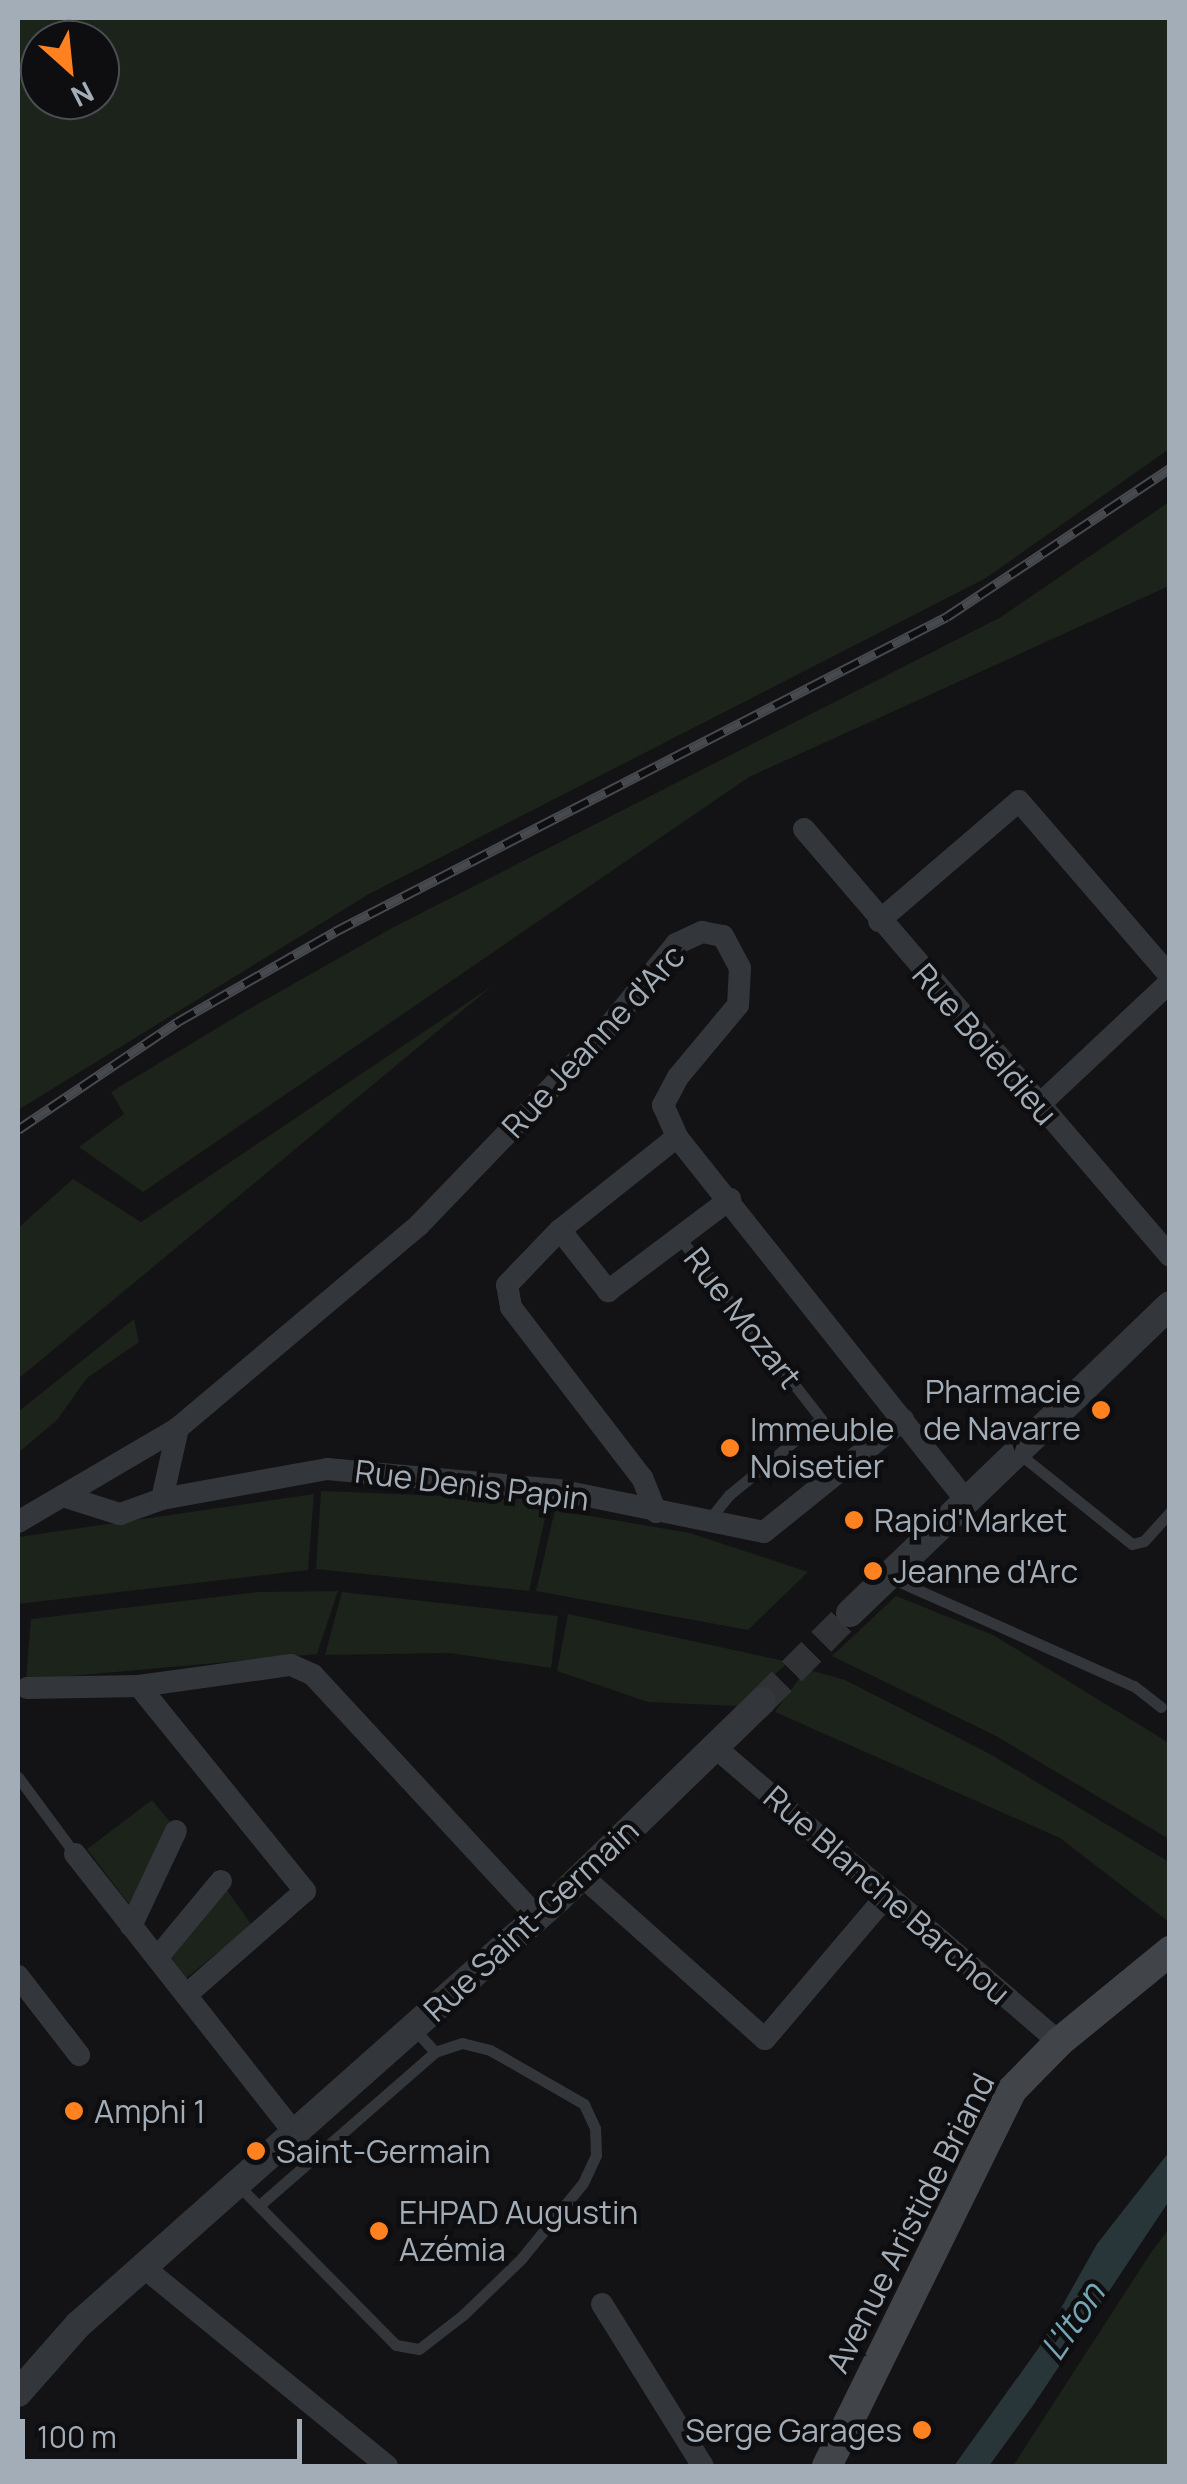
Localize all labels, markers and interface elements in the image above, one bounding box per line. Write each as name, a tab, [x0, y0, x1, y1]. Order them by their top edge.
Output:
north arrow	[20, 20, 120, 120]
text: N	[65, 73, 100, 116]
street label: Rue Jeanne d'Arc	[494, 937, 692, 1145]
street label: Rue Boieldieu	[905, 956, 1065, 1132]
street label: Rue Mozart	[676, 1240, 810, 1396]
place label: Pharmacie de Navarre	[923, 1373, 1081, 1448]
marker: Pharmacie de Navarre	[1090, 1399, 1112, 1421]
place label: Immeuble Noisetier	[750, 1411, 894, 1486]
marker: Immeuble Noisetier	[719, 1437, 741, 1459]
street label: Rue Denis Papin	[353, 1452, 591, 1518]
place label: Rapid'Market	[874, 1501, 1067, 1539]
marker: Rapid'Market	[843, 1509, 865, 1531]
place label: Jeanne d'Arc	[893, 1552, 1078, 1590]
marker: Jeanne d'Arc	[862, 1560, 884, 1582]
street label: Rue Blanche Barchou	[756, 1778, 1018, 2012]
street label: Rue Saint-Germain	[416, 1811, 646, 2029]
street label: Avenue Aristide Briand	[818, 2067, 1002, 2379]
place label: Amphi 1	[94, 2092, 206, 2130]
marker: Amphi 1	[63, 2100, 85, 2122]
place label: Saint-Germain	[276, 2132, 490, 2170]
marker: Saint-Germain	[245, 2140, 267, 2162]
place label: EHPAD Augustin Azémia	[399, 2194, 638, 2269]
marker: EHPAD Augustin Azémia	[368, 2220, 390, 2242]
water label: L'Iton	[1031, 2274, 1113, 2368]
scale bar	[25, 2399, 308, 2461]
place label: Serge Garages	[685, 2411, 902, 2449]
text: 100 m	[37, 2416, 117, 2457]
marker: Serge Garages	[911, 2419, 933, 2441]

